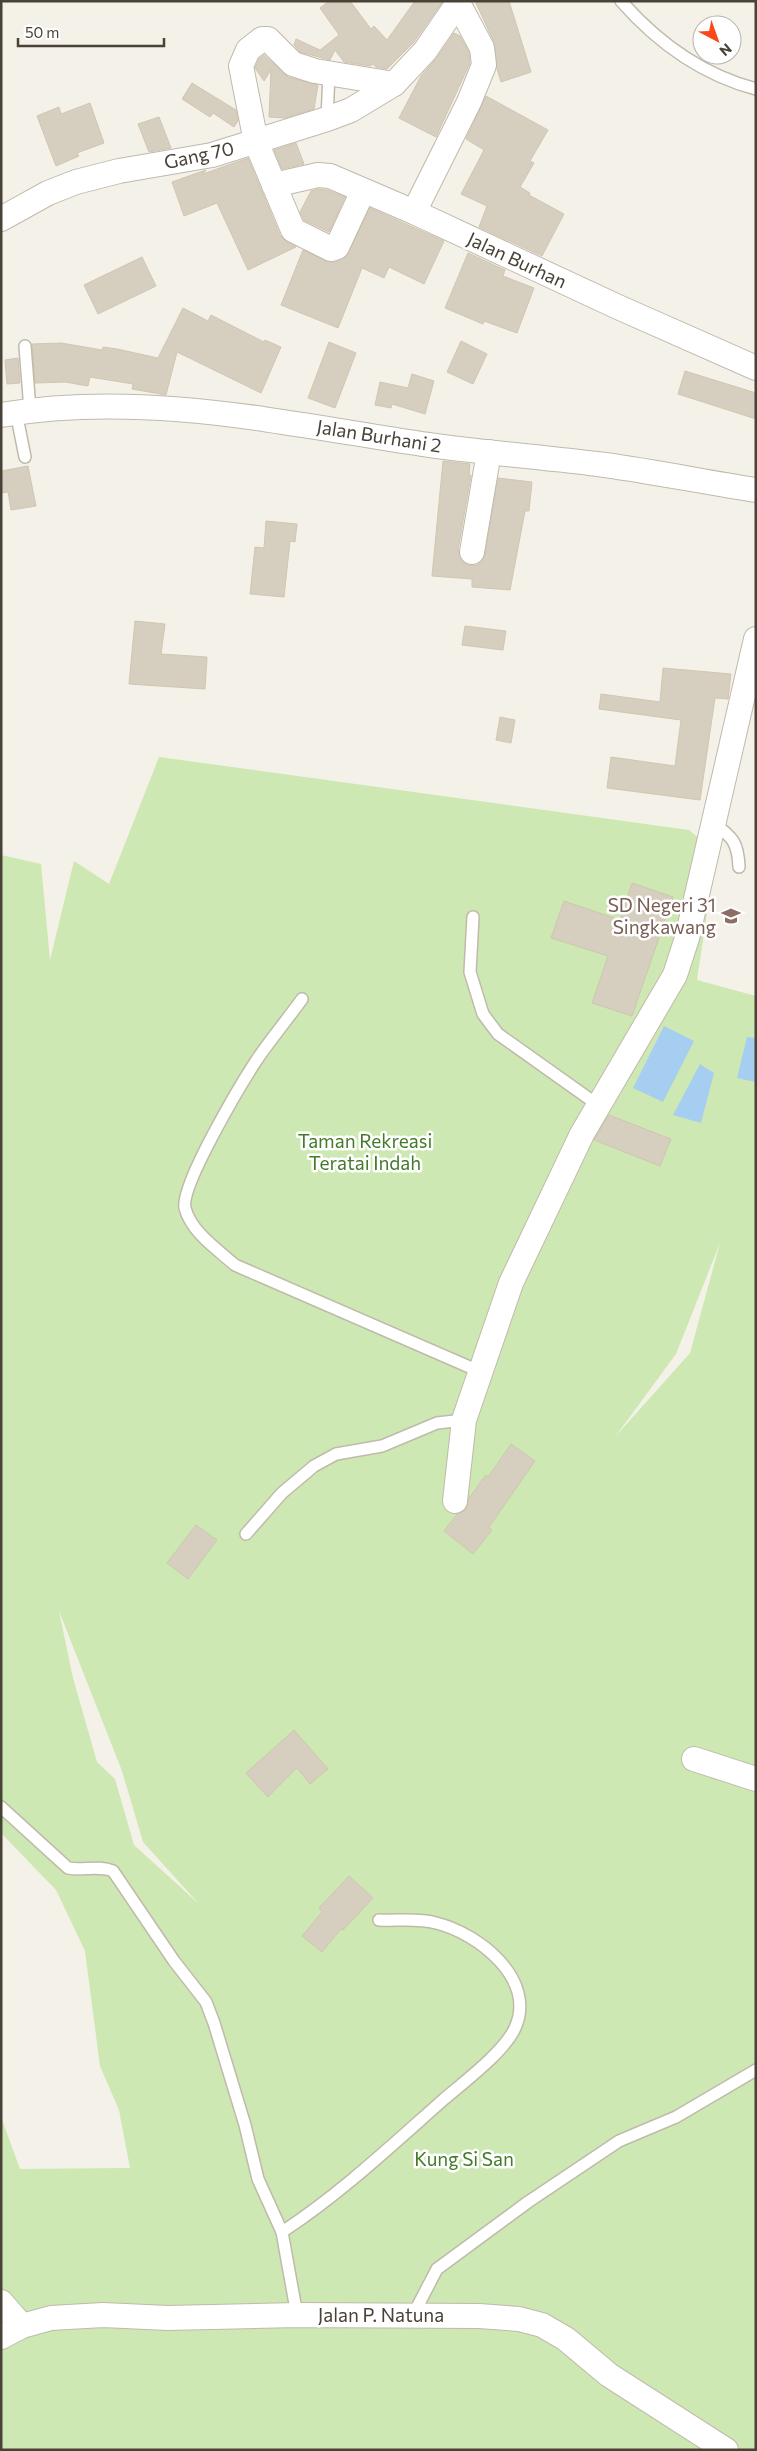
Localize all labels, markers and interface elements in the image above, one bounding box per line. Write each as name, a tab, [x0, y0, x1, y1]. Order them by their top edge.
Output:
scale bar	[18, 15, 164, 47]
north arrow	[692, 15, 742, 65]
text: 50 m	[25, 23, 59, 41]
text: N	[716, 40, 735, 60]
street label: Gang 70	[162, 136, 236, 173]
street label: Jalan Burhan	[464, 227, 571, 293]
street label: Jalan Burhani 2	[315, 414, 443, 457]
place label: SD Negeri 31 Singkawang	[608, 893, 716, 938]
school or university icon: SD Negeri 31 Singkawang	[720, 905, 742, 927]
park label: Taman Rekreasi Teratai Indah	[298, 1129, 432, 1174]
park label: Kung Si San	[414, 2147, 514, 2170]
street label: Jalan P. Natuna	[318, 2303, 444, 2326]

